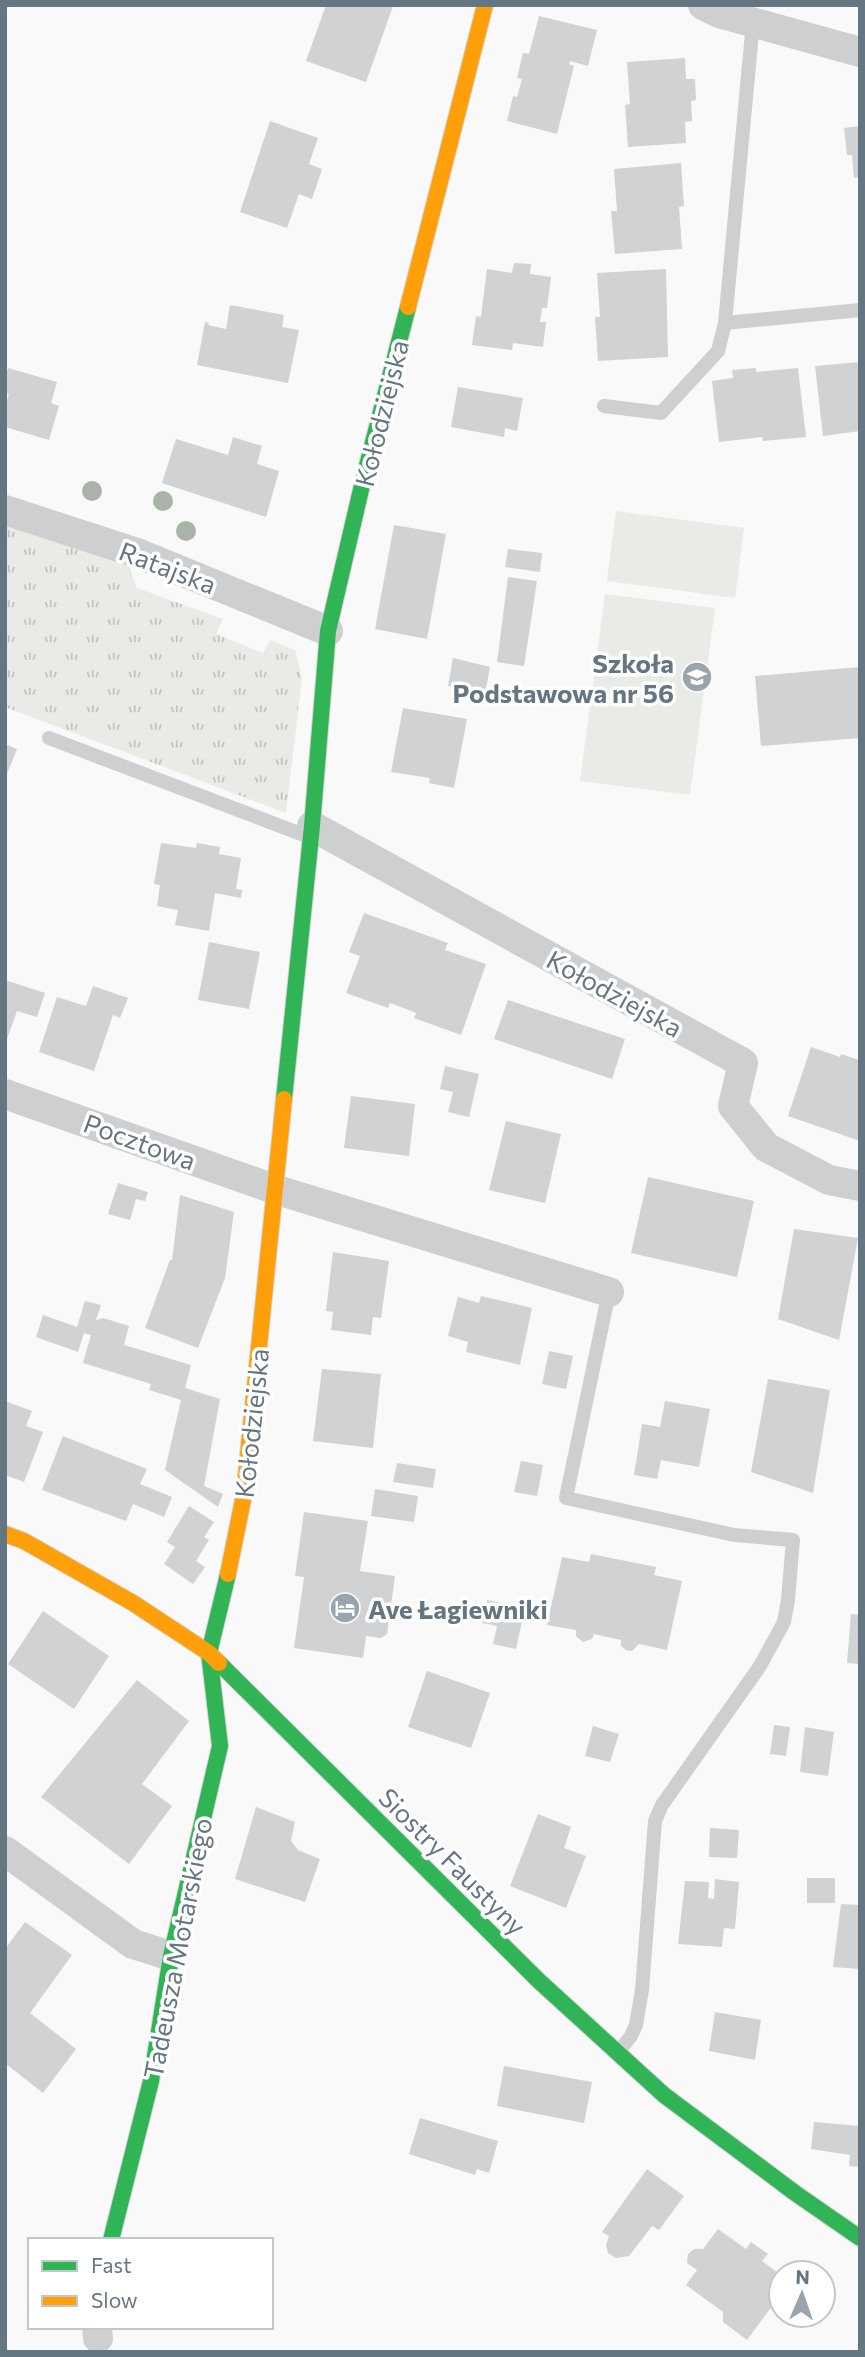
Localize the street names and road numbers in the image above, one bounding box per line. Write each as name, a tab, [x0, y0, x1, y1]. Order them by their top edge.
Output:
street label: Kołodziejska	[348, 337, 414, 489]
street label: Ratajska	[115, 534, 221, 600]
street label: Kołodziejska	[542, 943, 688, 1043]
street label: Pocztowa	[80, 1106, 200, 1176]
street label: Kołodziejska	[228, 1347, 274, 1499]
street label: Siostry Faustyny	[373, 1781, 533, 1941]
street label: Tadeusza Motarskiego	[137, 1815, 217, 2081]

